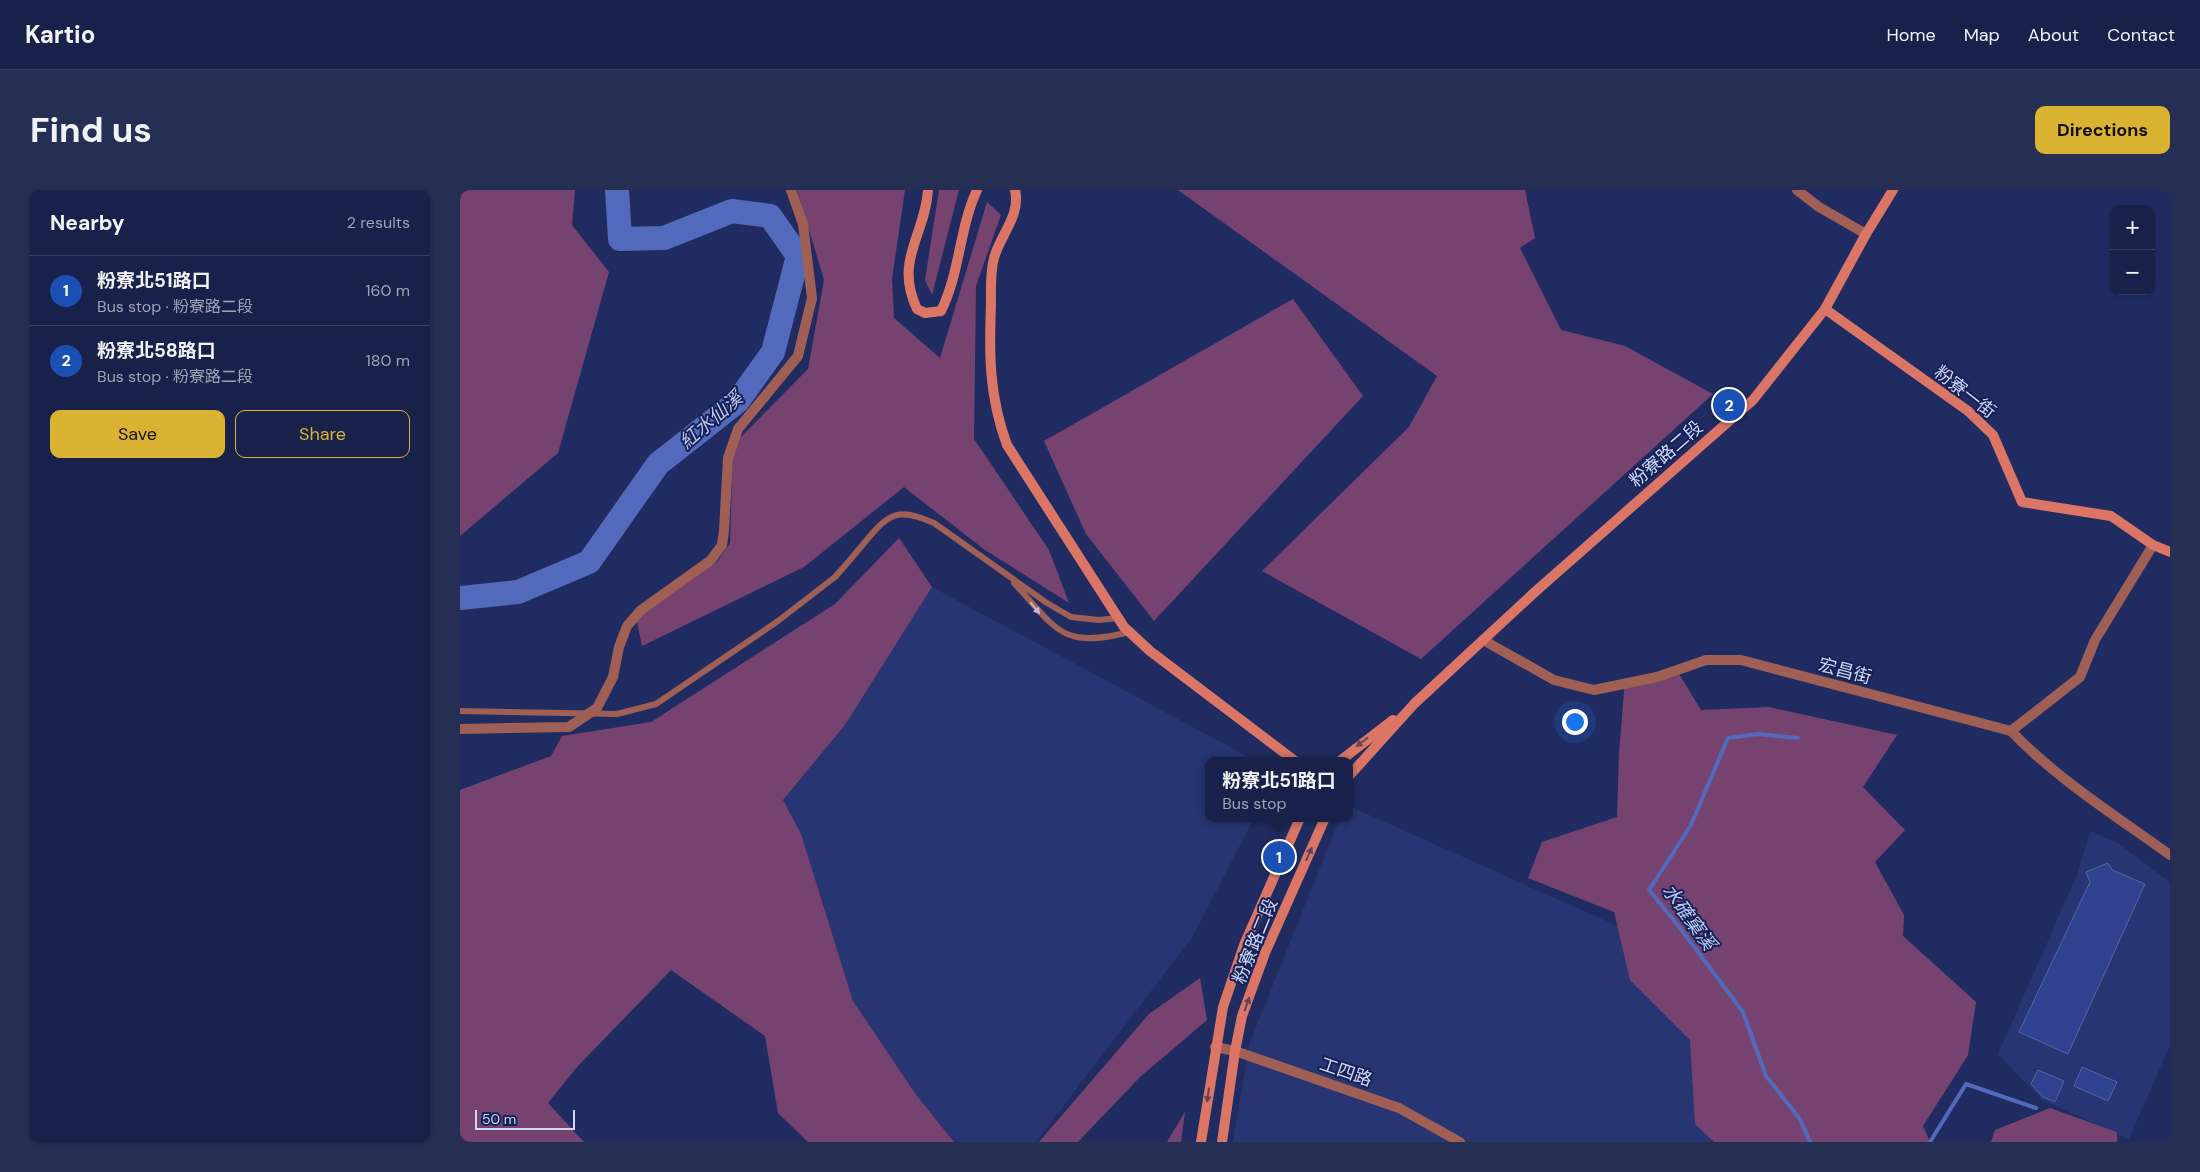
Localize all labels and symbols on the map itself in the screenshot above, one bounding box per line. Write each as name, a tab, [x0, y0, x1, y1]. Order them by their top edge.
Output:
street label: 粉寮一街	[1929, 360, 2001, 424]
water label: 紅水仙溪	[674, 384, 750, 454]
pin: 2	[1713, 386, 1745, 424]
street label: 粉寮路二段	[1624, 415, 1708, 493]
one-way arrow	[1030, 601, 1041, 614]
street label: 宏昌街	[1816, 652, 1874, 690]
your location	[1562, 709, 1588, 735]
one-way arrow	[1356, 737, 1369, 748]
pin: 1	[1263, 838, 1295, 876]
one-way arrow	[1305, 847, 1313, 861]
water label: 水確窠溪	[1657, 879, 1723, 958]
street label: 粉寮路二段	[1227, 895, 1283, 987]
one-way arrow	[1243, 996, 1251, 1011]
street label: 工四路	[1317, 1052, 1375, 1092]
one-way arrow	[1204, 1087, 1212, 1103]
scale bar	[475, 1107, 575, 1130]

